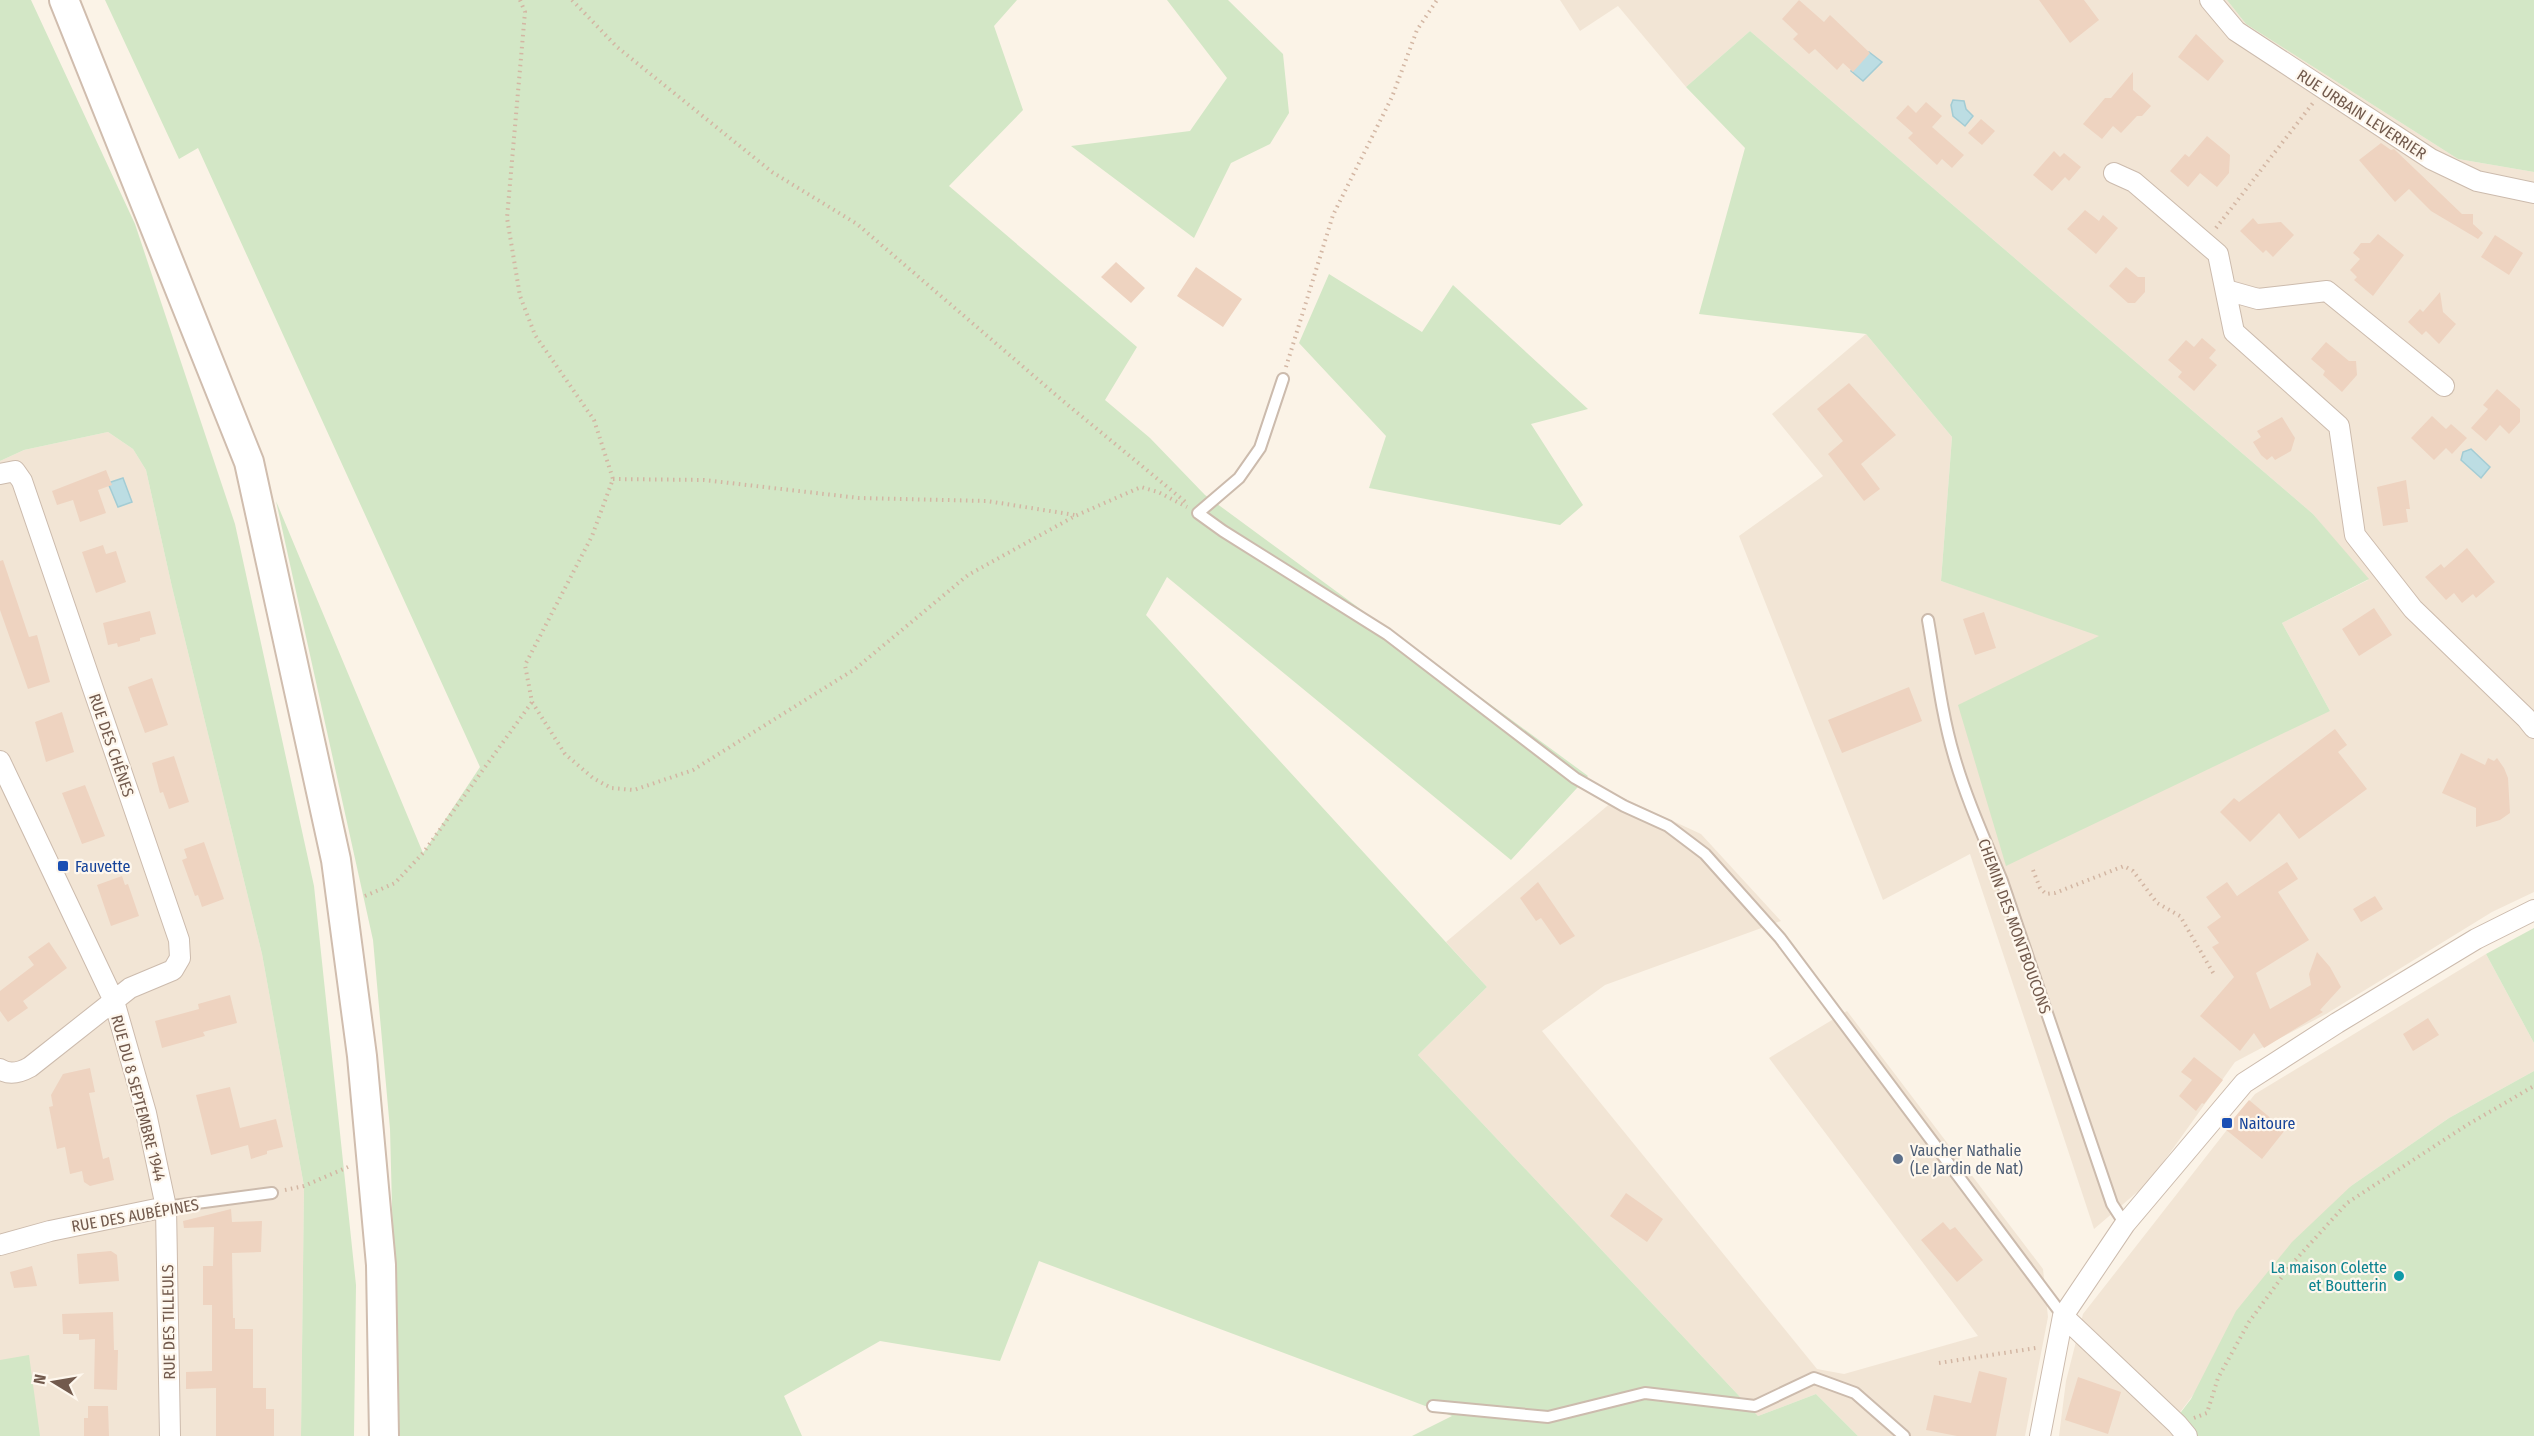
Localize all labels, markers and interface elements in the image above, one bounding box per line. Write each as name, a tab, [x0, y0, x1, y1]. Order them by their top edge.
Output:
street label: RUE URBAIN LEVERRIER	[2294, 66, 2430, 163]
street label: RUE DES CHÊNES	[85, 691, 138, 799]
street label: CHEMIN DES MONTBOUCONS	[1974, 836, 2055, 1016]
place label: Fauvette	[75, 857, 130, 876]
marker: Fauvette	[56, 859, 70, 873]
street label: RUE DU 8 SEPTEMBRE 1944	[107, 1013, 170, 1184]
place label: Naitoure	[2239, 1114, 2295, 1133]
marker: Naitoure	[2220, 1116, 2234, 1130]
place label: Vaucher Nathalie (Le Jardin de Nat)	[1910, 1141, 2023, 1178]
marker: Vaucher Nathalie (Le Jardin de Nat)	[1891, 1152, 1905, 1166]
street label: RUE DES AUBÉPINES	[70, 1195, 200, 1236]
place label: La maison Colette et Boutterin	[2270, 1258, 2387, 1295]
street label: RUE DES TILLEULS	[158, 1264, 179, 1380]
marker: La maison Colette et Boutterin	[2392, 1269, 2406, 1283]
north arrow	[24, 1352, 84, 1412]
text: N	[30, 1373, 50, 1386]

